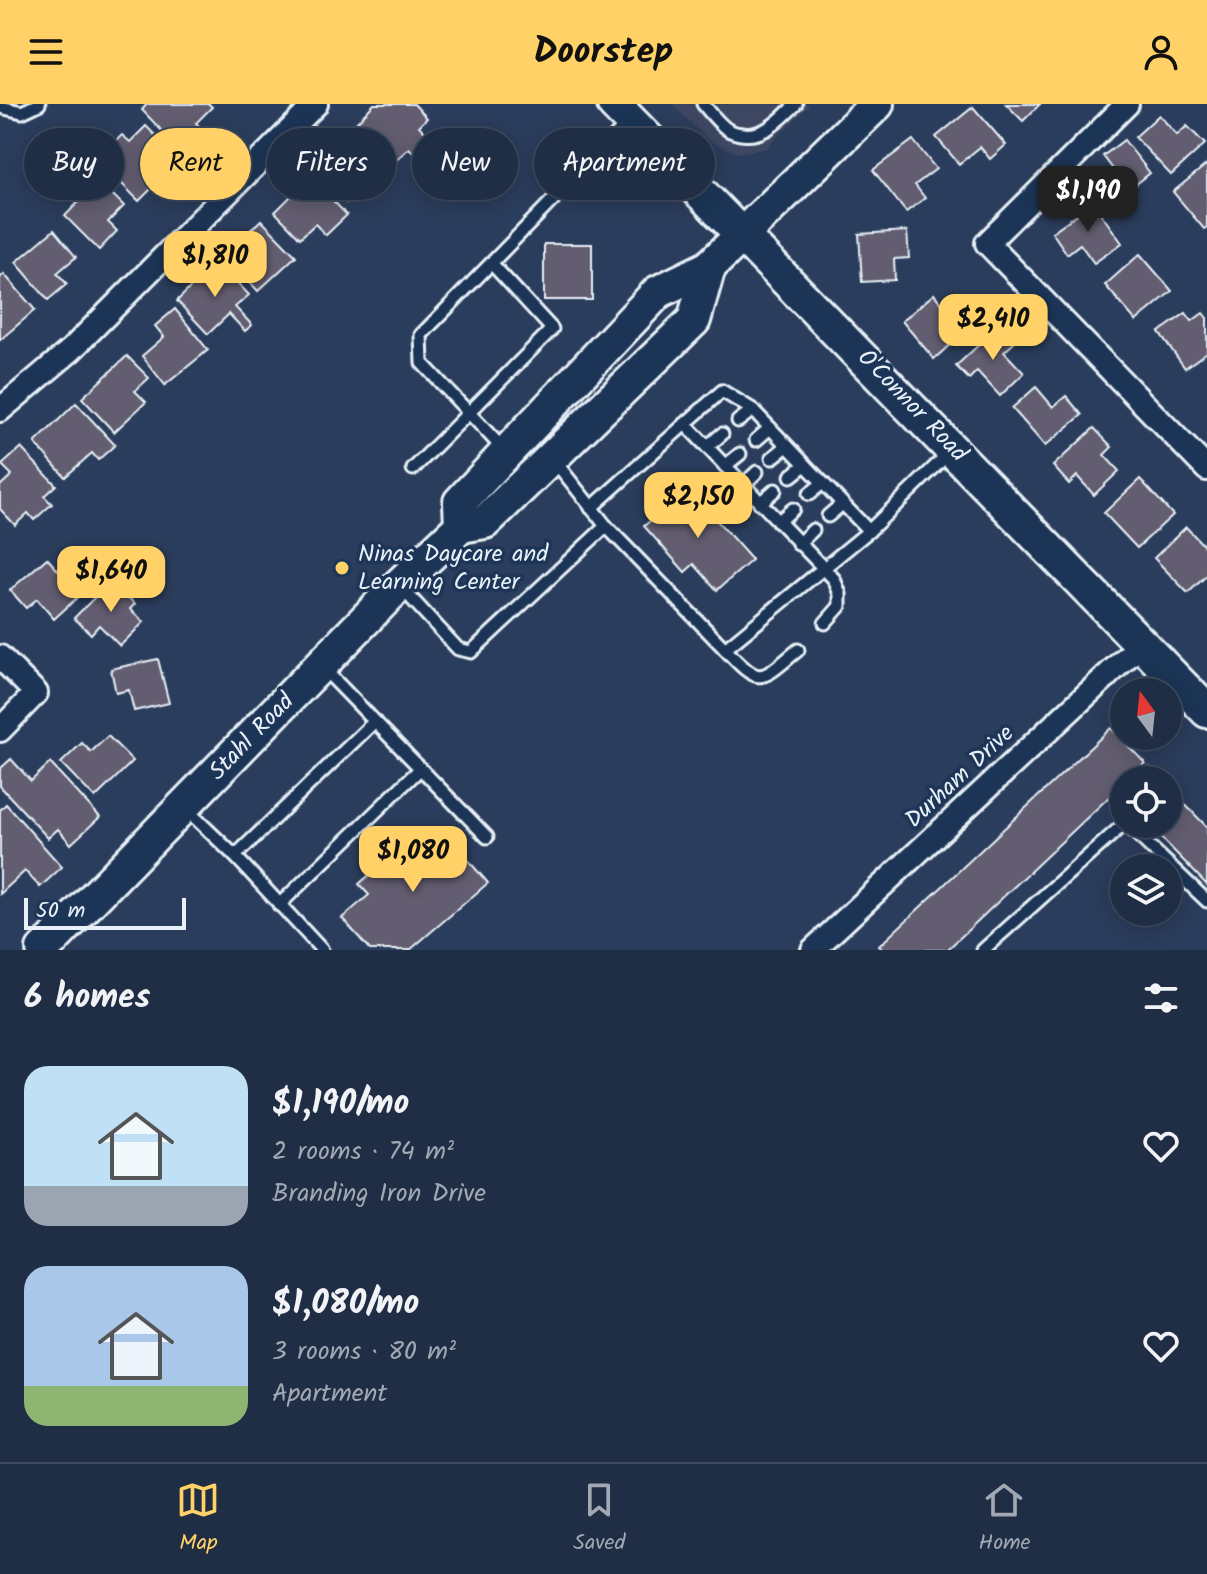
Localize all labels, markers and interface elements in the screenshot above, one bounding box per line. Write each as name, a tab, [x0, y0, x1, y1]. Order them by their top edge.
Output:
text: Doorstep	[534, 24, 673, 81]
icon: menu	[24, 30, 68, 74]
icon: person	[1139, 30, 1183, 74]
chip: Buy	[24, 128, 124, 200]
chip: Rent	[140, 128, 251, 200]
chip: Filters	[267, 128, 396, 200]
chip: New	[412, 128, 518, 200]
chip: Apartment	[534, 128, 715, 200]
pin: $1,190	[1023, 166, 1153, 234]
text: $1,190	[1056, 171, 1120, 213]
pin: $1,810	[150, 231, 280, 299]
text: $1,810	[182, 236, 248, 278]
pin: $2,410	[928, 294, 1058, 362]
text: $2,410	[957, 299, 1029, 341]
street label: O'Connor Road	[847, 340, 977, 473]
pin: $2,150	[633, 472, 763, 540]
text: $2,150	[662, 477, 734, 519]
place label: Ninas Daycare and Learning Center	[358, 535, 549, 602]
pin: $1,640	[46, 546, 176, 614]
text: $1,640	[75, 551, 147, 593]
marker: Ninas Daycare and Learning Center	[333, 559, 351, 577]
north arrow	[1110, 678, 1182, 750]
map controls	[1110, 678, 1182, 926]
street label: Stahl Road	[200, 683, 305, 790]
street label: Durham Drive	[896, 716, 1024, 838]
button: locate	[1110, 766, 1182, 838]
pin: $1,080	[348, 826, 478, 894]
text: $1,080	[377, 831, 449, 873]
button: layers	[1110, 854, 1182, 926]
scale bar	[24, 894, 186, 930]
text: 50 m	[36, 894, 85, 929]
text: 6 homes	[24, 971, 150, 1025]
icon: filters	[1139, 976, 1183, 1020]
text: $1,190/mo	[272, 1077, 409, 1131]
icon: home	[88, 1098, 184, 1194]
icon: heart	[1139, 1124, 1183, 1168]
text: 2 rooms · 74 m²	[272, 1131, 454, 1173]
text: Branding Iron Drive	[272, 1173, 486, 1215]
text: $1,080/mo	[272, 1277, 419, 1331]
icon: home	[88, 1298, 184, 1394]
icon: heart	[1139, 1324, 1183, 1368]
text: 3 rooms · 80 m²	[272, 1331, 456, 1373]
text: Apartment	[272, 1373, 387, 1415]
tab: Map	[176, 1478, 220, 1561]
tab: Saved	[573, 1478, 626, 1561]
tab: Home	[978, 1478, 1031, 1561]

